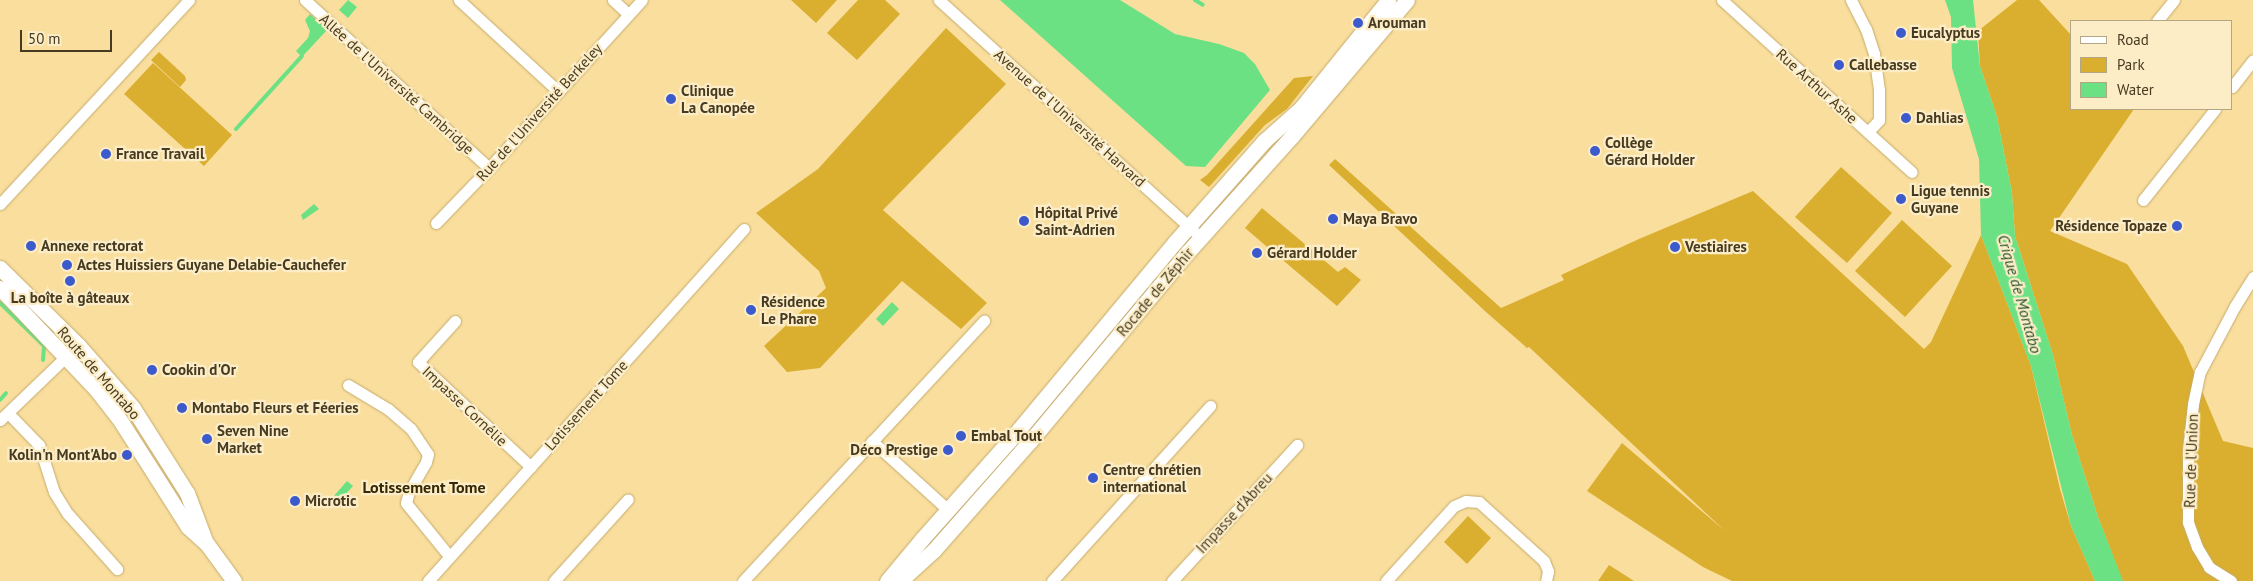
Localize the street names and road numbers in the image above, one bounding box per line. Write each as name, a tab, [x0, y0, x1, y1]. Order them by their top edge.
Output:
street label: Allée de l'Université Cambridge	[316, 10, 478, 158]
street label: Rue de l'Université Berkeley	[472, 39, 606, 185]
street label: Rue Arthur Ashe	[1772, 44, 1862, 128]
street label: Avenue de l'Université Harvard	[991, 45, 1149, 191]
street label: Rocade de Zéphir	[1113, 244, 1197, 340]
street label: Route de Montabo	[54, 323, 144, 423]
street label: Lotissement Tome	[541, 356, 631, 454]
street label: Impasse Cornélie	[419, 362, 511, 450]
street label: Rue de l'Union	[2180, 414, 2202, 508]
street label: Impasse d'Abreu	[1192, 469, 1276, 557]

